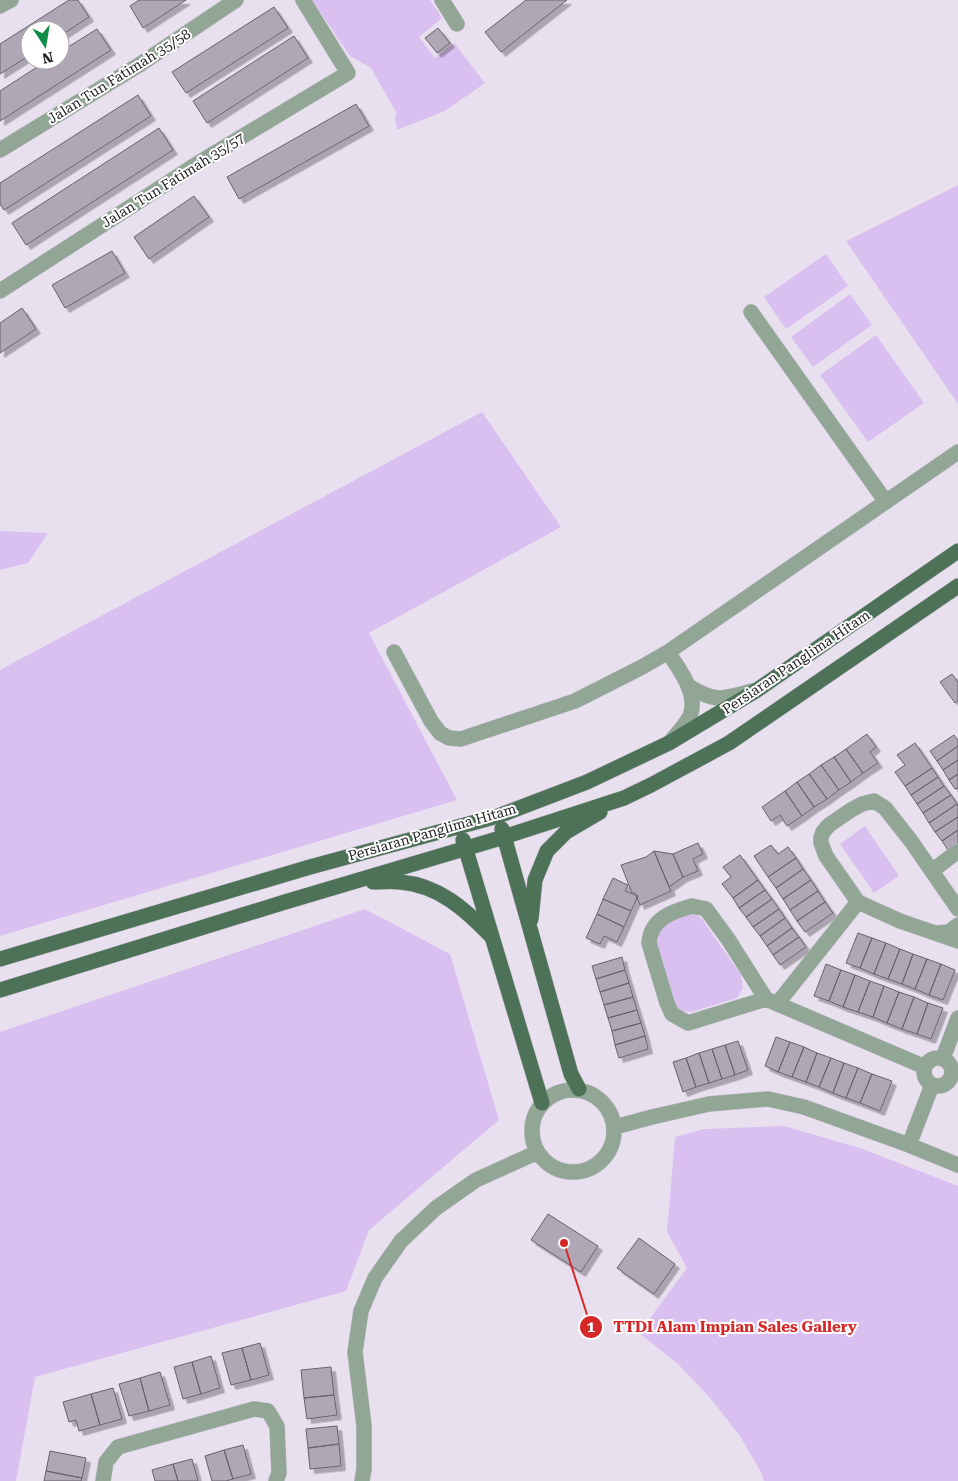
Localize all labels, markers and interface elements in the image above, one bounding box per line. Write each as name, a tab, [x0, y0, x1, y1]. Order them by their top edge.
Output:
north arrow	[20, 20, 70, 70]
street label: Jalan Tun Fatimah 35/58	[45, 25, 193, 127]
text: N	[41, 49, 55, 67]
street label: Jalan Tun Fatimah 35/57	[99, 129, 247, 231]
street label: Persiaran Panglima Hitam	[719, 607, 873, 717]
street label: Persiaran Panglima Hitam	[346, 800, 518, 864]
callout: TTDI Alam Impian Sales Gallery	[578, 1312, 867, 1342]
text: 1	[587, 1318, 596, 1336]
text: TTDI Alam Impian Sales Gallery	[613, 1318, 857, 1336]

